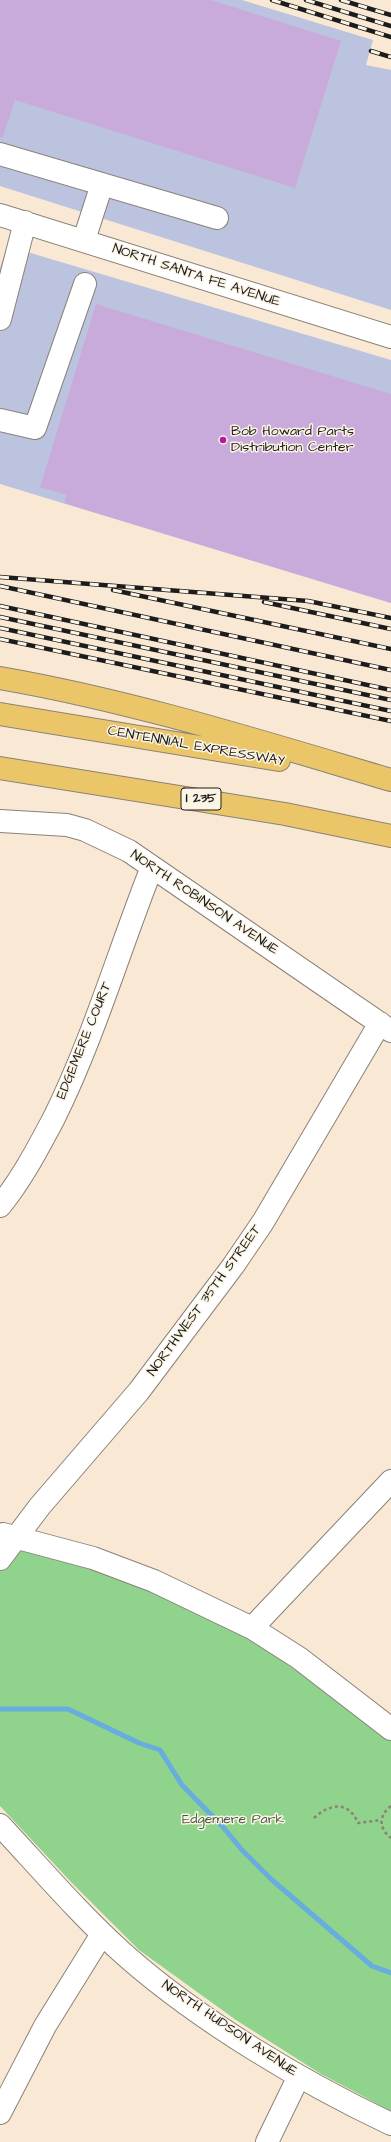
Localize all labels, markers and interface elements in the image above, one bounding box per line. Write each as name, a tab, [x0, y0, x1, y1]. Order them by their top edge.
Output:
street label: NORTH SANTA FE AVENUE	[110, 241, 282, 311]
place label: Bob Howard Parts Distribution Center	[231, 424, 354, 456]
marker: Bob Howard Parts Distribution Center	[218, 435, 228, 445]
street label: CENTENNIAL EXPRESSWAY	[106, 723, 286, 771]
road number: I 235	[181, 788, 221, 810]
street label: NORTH ROBINSON AVENUE	[127, 847, 281, 959]
street label: EDGEMERE COURT	[54, 980, 116, 1102]
street label: NORTHWEST 35TH STREET	[144, 1222, 266, 1380]
park label: Edgemere Park	[182, 1812, 284, 1828]
street label: NORTH HUDSON AVENUE	[158, 1977, 300, 2081]

